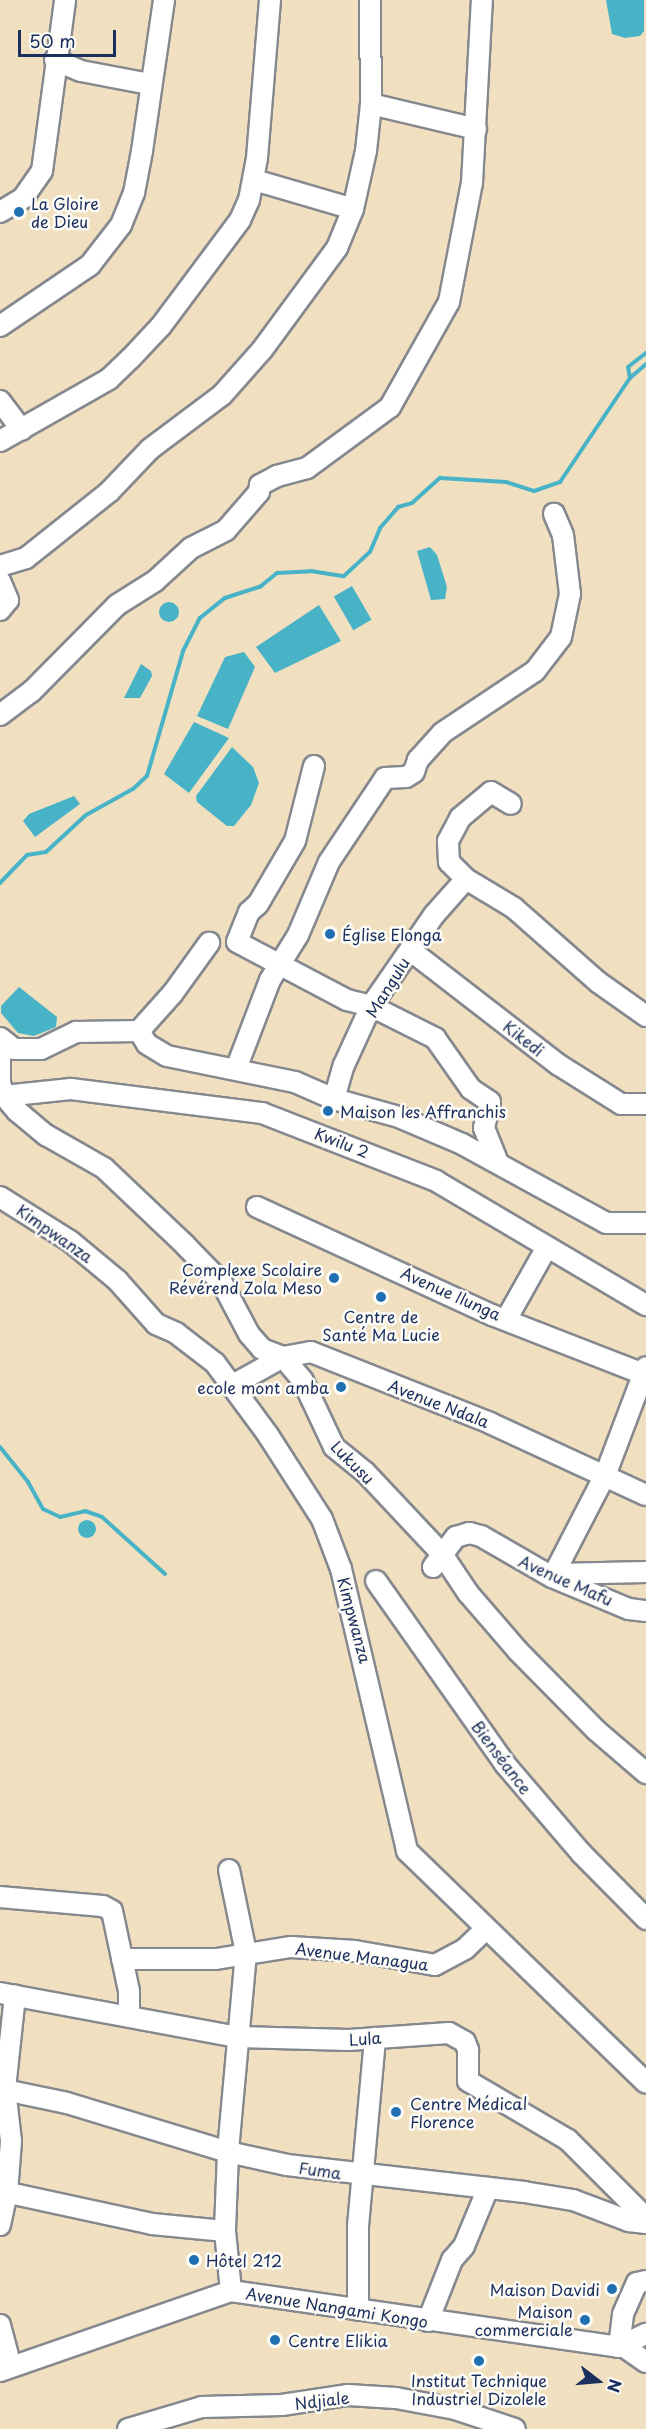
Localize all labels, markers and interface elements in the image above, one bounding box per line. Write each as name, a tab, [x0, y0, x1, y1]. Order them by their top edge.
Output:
scale bar	[21, 18, 118, 56]
text: 50 m	[29, 27, 76, 54]
place label: La Gloire de Dieu	[31, 193, 101, 231]
marker: La Gloire de Dieu	[12, 205, 26, 219]
place label: Église Elonga	[342, 924, 442, 944]
marker: Église Elonga	[323, 927, 337, 941]
street label: Mangulu	[361, 953, 413, 1021]
street label: Kikedi	[500, 1016, 548, 1060]
place label: Maison les Affranchis	[340, 1101, 508, 1121]
marker: Maison les Affranchis	[321, 1104, 335, 1118]
street label: Kwilu 2	[312, 1123, 372, 1161]
street label: Kimpwanza	[13, 1200, 97, 1266]
place label: Complexe Scolaire Révérend Zola Meso	[168, 1259, 322, 1297]
street label: Avenue Ilunga	[398, 1262, 504, 1324]
marker: Complexe Scolaire Révérend Zola Meso	[327, 1271, 341, 1285]
marker: Centre de Santé Ma Lucie	[374, 1290, 388, 1304]
place label: Centre de Santé Ma Lucie	[322, 1306, 440, 1344]
street label: Avenue Ndala	[386, 1375, 492, 1431]
place label: ecole mont amba	[196, 1377, 329, 1397]
marker: ecole mont amba	[334, 1380, 348, 1394]
street label: Lukusu	[327, 1436, 379, 1488]
street label: Avenue Mafu	[516, 1551, 616, 1609]
street label: Kimpwanza	[334, 1575, 376, 1665]
street label: Bienséance	[468, 1717, 536, 1797]
street label: Avenue Managua	[295, 1938, 429, 1974]
street label: Lula	[348, 2027, 382, 2049]
place label: Centre Médical Florence	[410, 2093, 528, 2131]
marker: Centre Médical Florence	[387, 2103, 405, 2121]
street label: Fuma	[298, 2158, 342, 2182]
place label: Hôtel 212	[206, 2250, 282, 2270]
marker: Hôtel 212	[187, 2253, 201, 2267]
place label: Maison Davidi	[492, 2279, 600, 2299]
marker: Maison Davidi	[605, 2282, 619, 2296]
street label: Avenue Nangami Kongo	[245, 2283, 429, 2331]
place label: Maison commerciale	[475, 2301, 573, 2339]
marker: Maison commerciale	[578, 2313, 592, 2327]
place label: Centre Elikia	[288, 2330, 388, 2350]
marker: Centre Elikia	[266, 2331, 284, 2349]
north arrow	[568, 2351, 628, 2411]
marker: Institut Technique Industriel Dizolele	[472, 2354, 486, 2368]
place label: Institut Technique Industriel Dizolele	[411, 2370, 547, 2408]
text: N	[602, 2377, 629, 2395]
street label: Ndjiale	[294, 2387, 350, 2413]

